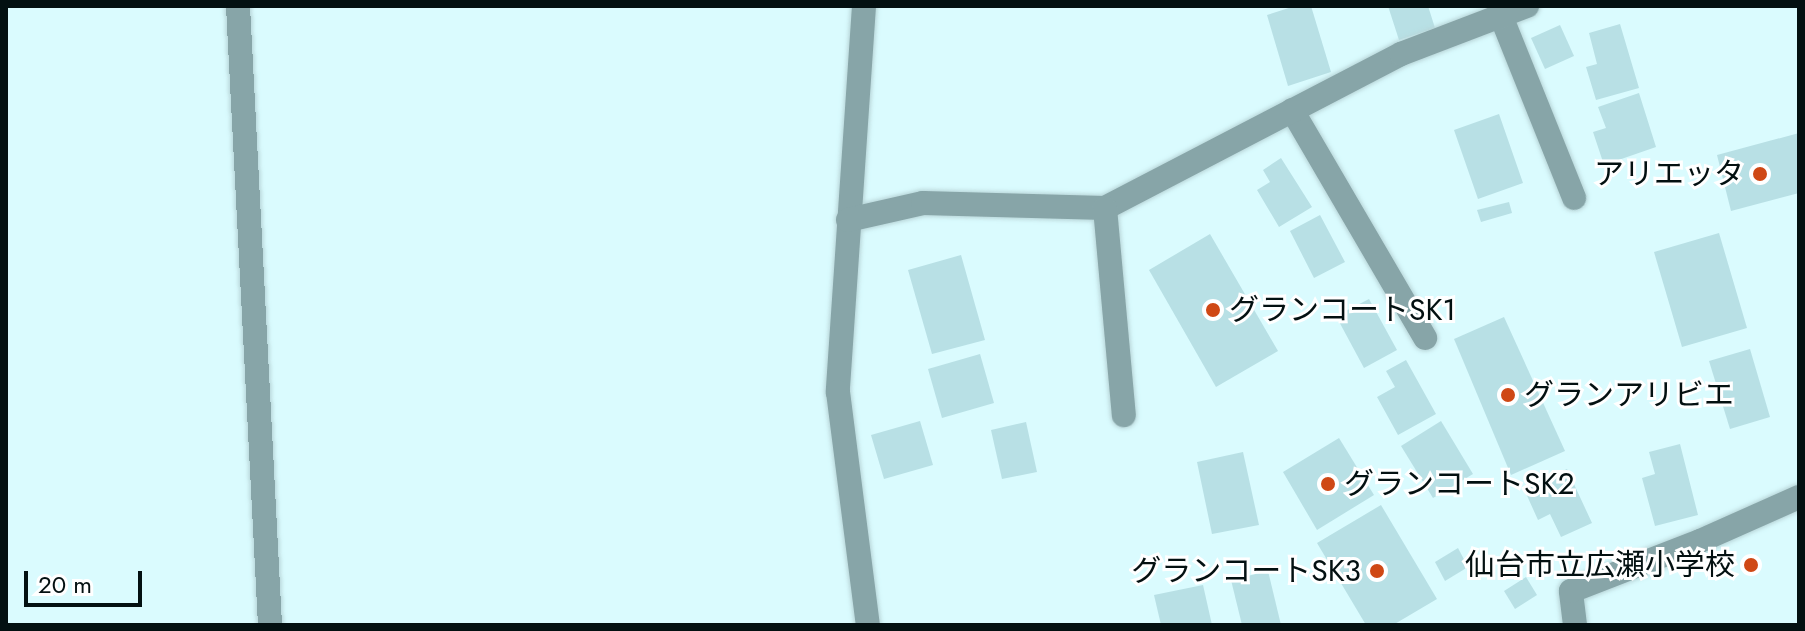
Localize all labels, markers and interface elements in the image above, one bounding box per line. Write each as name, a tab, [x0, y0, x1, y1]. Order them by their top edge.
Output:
place label: アリエッタ	[1594, 156, 1744, 192]
marker: アリエッタ	[1751, 165, 1769, 183]
place label: グランコートSK1	[1229, 292, 1456, 328]
marker: グランコートSK1	[1204, 301, 1222, 319]
place label: グランアリビエ	[1524, 377, 1734, 413]
marker: グランアリビエ	[1499, 386, 1517, 404]
place label: グランコートSK2	[1344, 466, 1574, 502]
marker: グランコートSK2	[1319, 475, 1337, 493]
place label: 仙台市立広瀬小学校	[1465, 547, 1735, 583]
place label: グランコートSK3	[1131, 553, 1361, 589]
scale bar	[28, 555, 146, 605]
marker: 仙台市立広瀬小学校	[1742, 556, 1760, 574]
marker: グランコートSK3	[1368, 562, 1386, 580]
text: 20 m	[38, 567, 92, 602]

